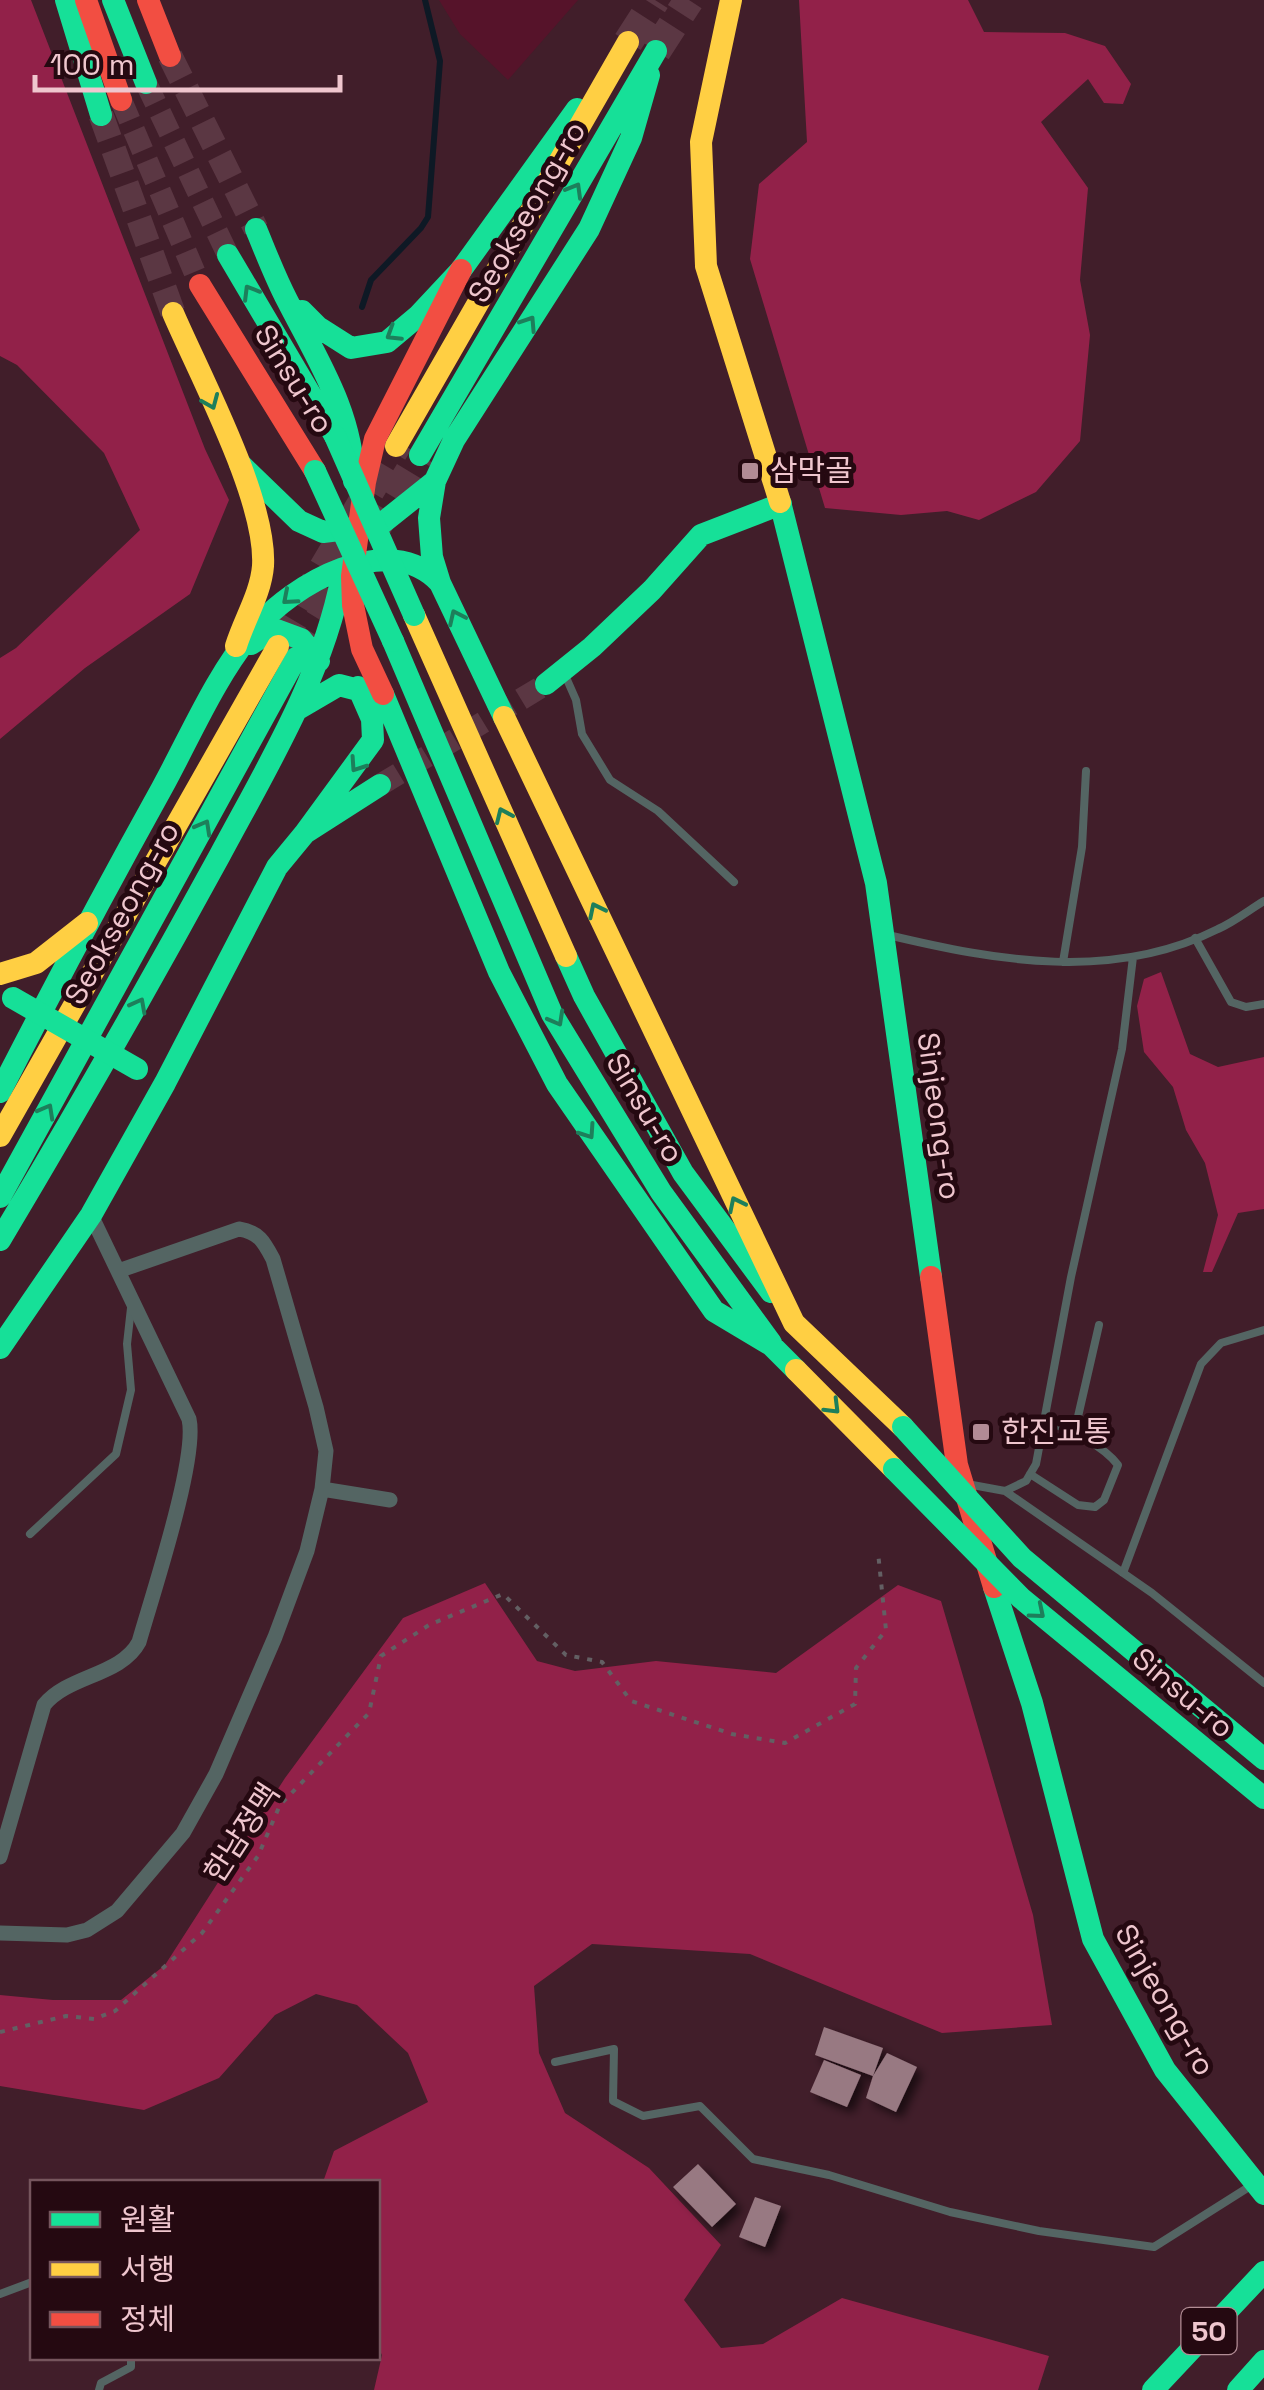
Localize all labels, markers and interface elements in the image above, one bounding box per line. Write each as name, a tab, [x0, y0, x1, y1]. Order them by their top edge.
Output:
scale bar	[35, 30, 340, 92]
text: 100 m	[50, 45, 135, 84]
street label: Seokseong-ro	[459, 114, 594, 309]
one-way arrow	[563, 183, 582, 201]
one-way arrow	[243, 285, 262, 303]
one-way arrow	[516, 316, 535, 334]
street label: Sinsu-ro	[246, 317, 343, 440]
one-way arrow	[385, 322, 403, 341]
one-way arrow	[199, 392, 219, 410]
place label: 삼막골	[770, 451, 853, 490]
marker: 삼막골	[739, 460, 761, 482]
one-way arrow	[282, 586, 300, 604]
one-way arrow	[449, 609, 469, 627]
one-way arrow	[351, 753, 369, 772]
one-way arrow	[496, 807, 516, 825]
street label: Seokseong-ro	[55, 814, 188, 1011]
one-way arrow	[191, 819, 211, 837]
one-way arrow	[589, 903, 609, 921]
one-way arrow	[126, 998, 146, 1016]
one-way arrow	[544, 1008, 564, 1026]
street label: Sinjeong-ro	[908, 1030, 971, 1202]
street label: Sinsu-ro	[597, 1046, 693, 1170]
one-way arrow	[35, 1104, 54, 1122]
one-way arrow	[576, 1121, 595, 1139]
one-way arrow	[728, 1196, 748, 1214]
one-way arrow	[821, 1395, 839, 1413]
place label: 한진교통	[1001, 1412, 1111, 1451]
marker: 한진교통	[970, 1421, 992, 1443]
one-way arrow	[1026, 1600, 1044, 1618]
street label: Sinsu-ro	[1124, 1639, 1242, 1747]
street label: 한남정맥	[195, 1776, 288, 1890]
street label: Sinjeong-ro	[1106, 1917, 1224, 2082]
legend	[30, 2180, 380, 2360]
text: 원활	[120, 2200, 175, 2239]
text: 서행	[120, 2250, 175, 2289]
text: 정체	[120, 2300, 175, 2339]
road number: 50	[1182, 2308, 1236, 2354]

